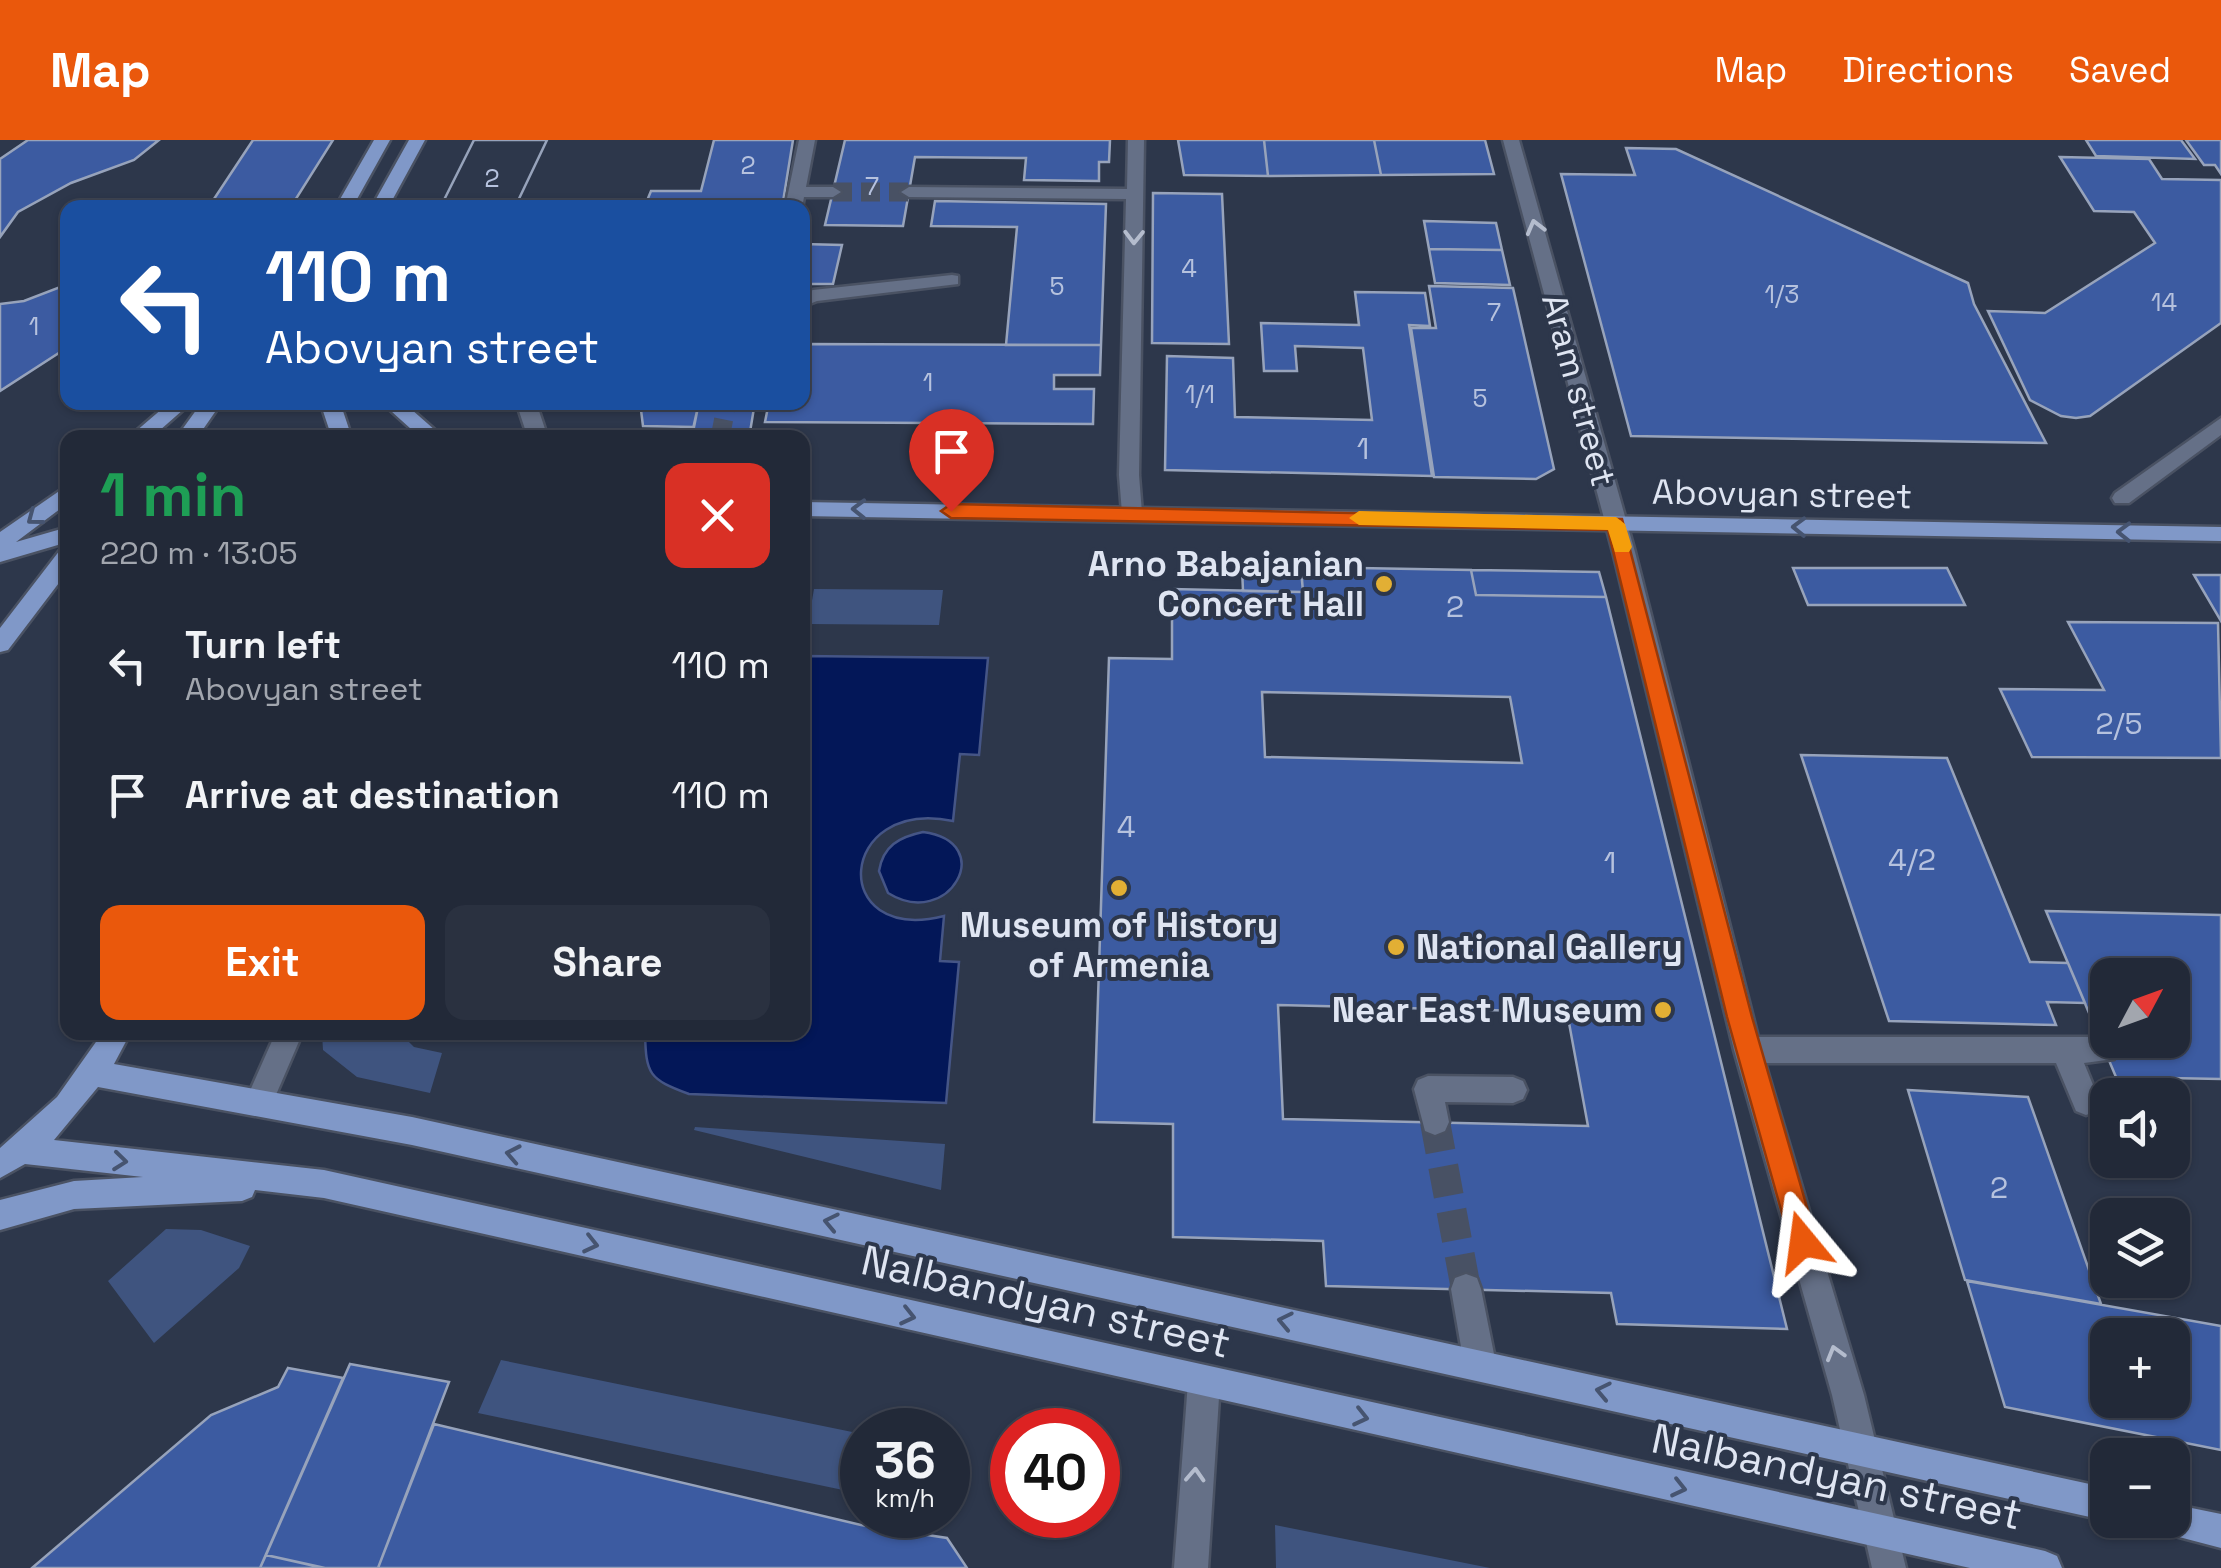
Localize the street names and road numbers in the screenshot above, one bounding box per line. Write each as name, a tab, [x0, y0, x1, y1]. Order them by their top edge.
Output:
street label: Aram street	[1532, 289, 1626, 491]
street label: Abovyan street	[1652, 470, 1912, 518]
street label: Nalbandyan street	[856, 1233, 1236, 1370]
street label: Nalbandyan street	[1647, 1411, 2027, 1542]

